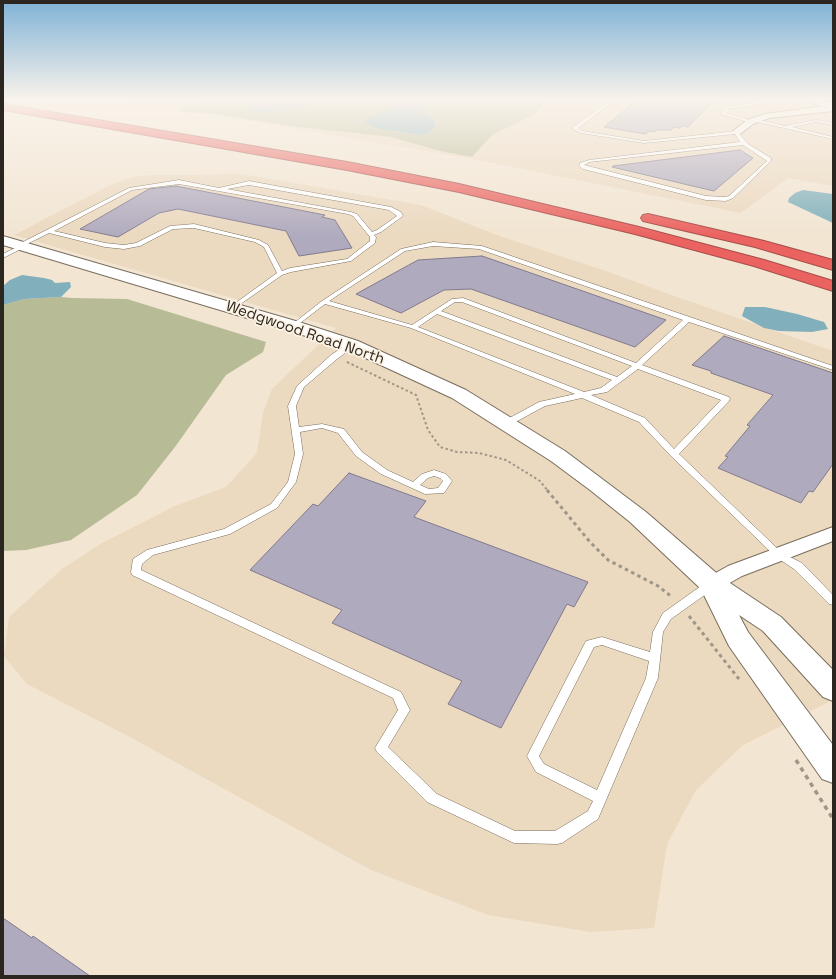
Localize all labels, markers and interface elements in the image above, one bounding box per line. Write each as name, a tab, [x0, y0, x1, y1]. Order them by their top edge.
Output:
street label: Wedgwood Road North	[223, 297, 387, 369]

